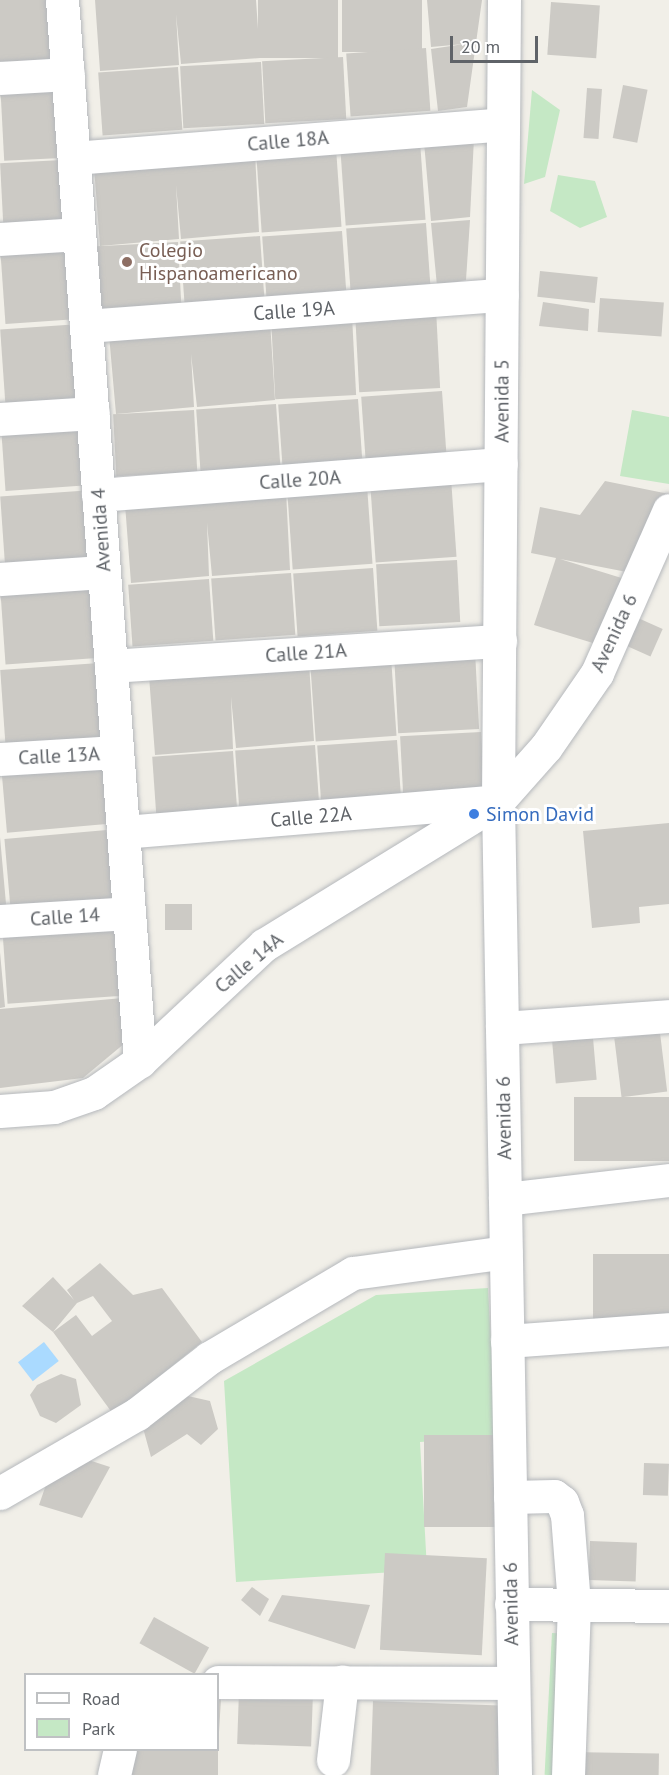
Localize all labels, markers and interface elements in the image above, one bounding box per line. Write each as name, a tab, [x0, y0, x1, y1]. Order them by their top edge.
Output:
scale bar	[453, 24, 542, 62]
text: 20 m	[461, 35, 500, 58]
street label: Calle 18A	[246, 125, 330, 157]
place label: Colegio Hispanoamericano	[139, 238, 298, 285]
marker: Colegio Hispanoamericano	[120, 255, 134, 269]
street label: Calle 19A	[252, 296, 336, 326]
street label: Avenida 5	[490, 359, 514, 443]
street label: Calle 20A	[258, 465, 342, 495]
street label: Avenida 4	[86, 487, 116, 573]
street label: Avenida 6	[585, 590, 643, 676]
street label: Calle 21A	[264, 638, 348, 668]
street label: Calle 13A	[18, 742, 100, 770]
street label: Calle 22A	[269, 801, 353, 833]
place label: Simon David	[486, 802, 594, 826]
marker: Simon David	[467, 807, 481, 821]
street label: Calle 14	[29, 903, 101, 931]
street label: Calle 14A	[210, 928, 288, 998]
street label: Avenida 6	[491, 1076, 517, 1160]
street label: Avenida 6	[498, 1562, 524, 1646]
legend	[24, 1673, 219, 1751]
text: Road	[82, 1687, 120, 1710]
text: Park	[82, 1717, 115, 1740]

